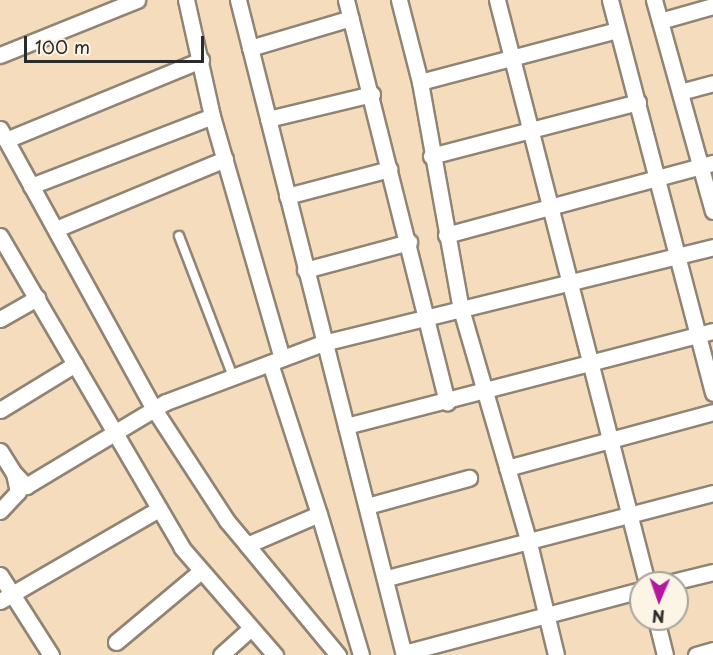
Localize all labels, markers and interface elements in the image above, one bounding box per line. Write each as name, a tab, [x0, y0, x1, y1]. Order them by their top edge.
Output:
scale bar	[27, 24, 207, 62]
text: 100 m	[35, 33, 90, 60]
north arrow	[629, 571, 689, 631]
text: N	[652, 605, 665, 629]

